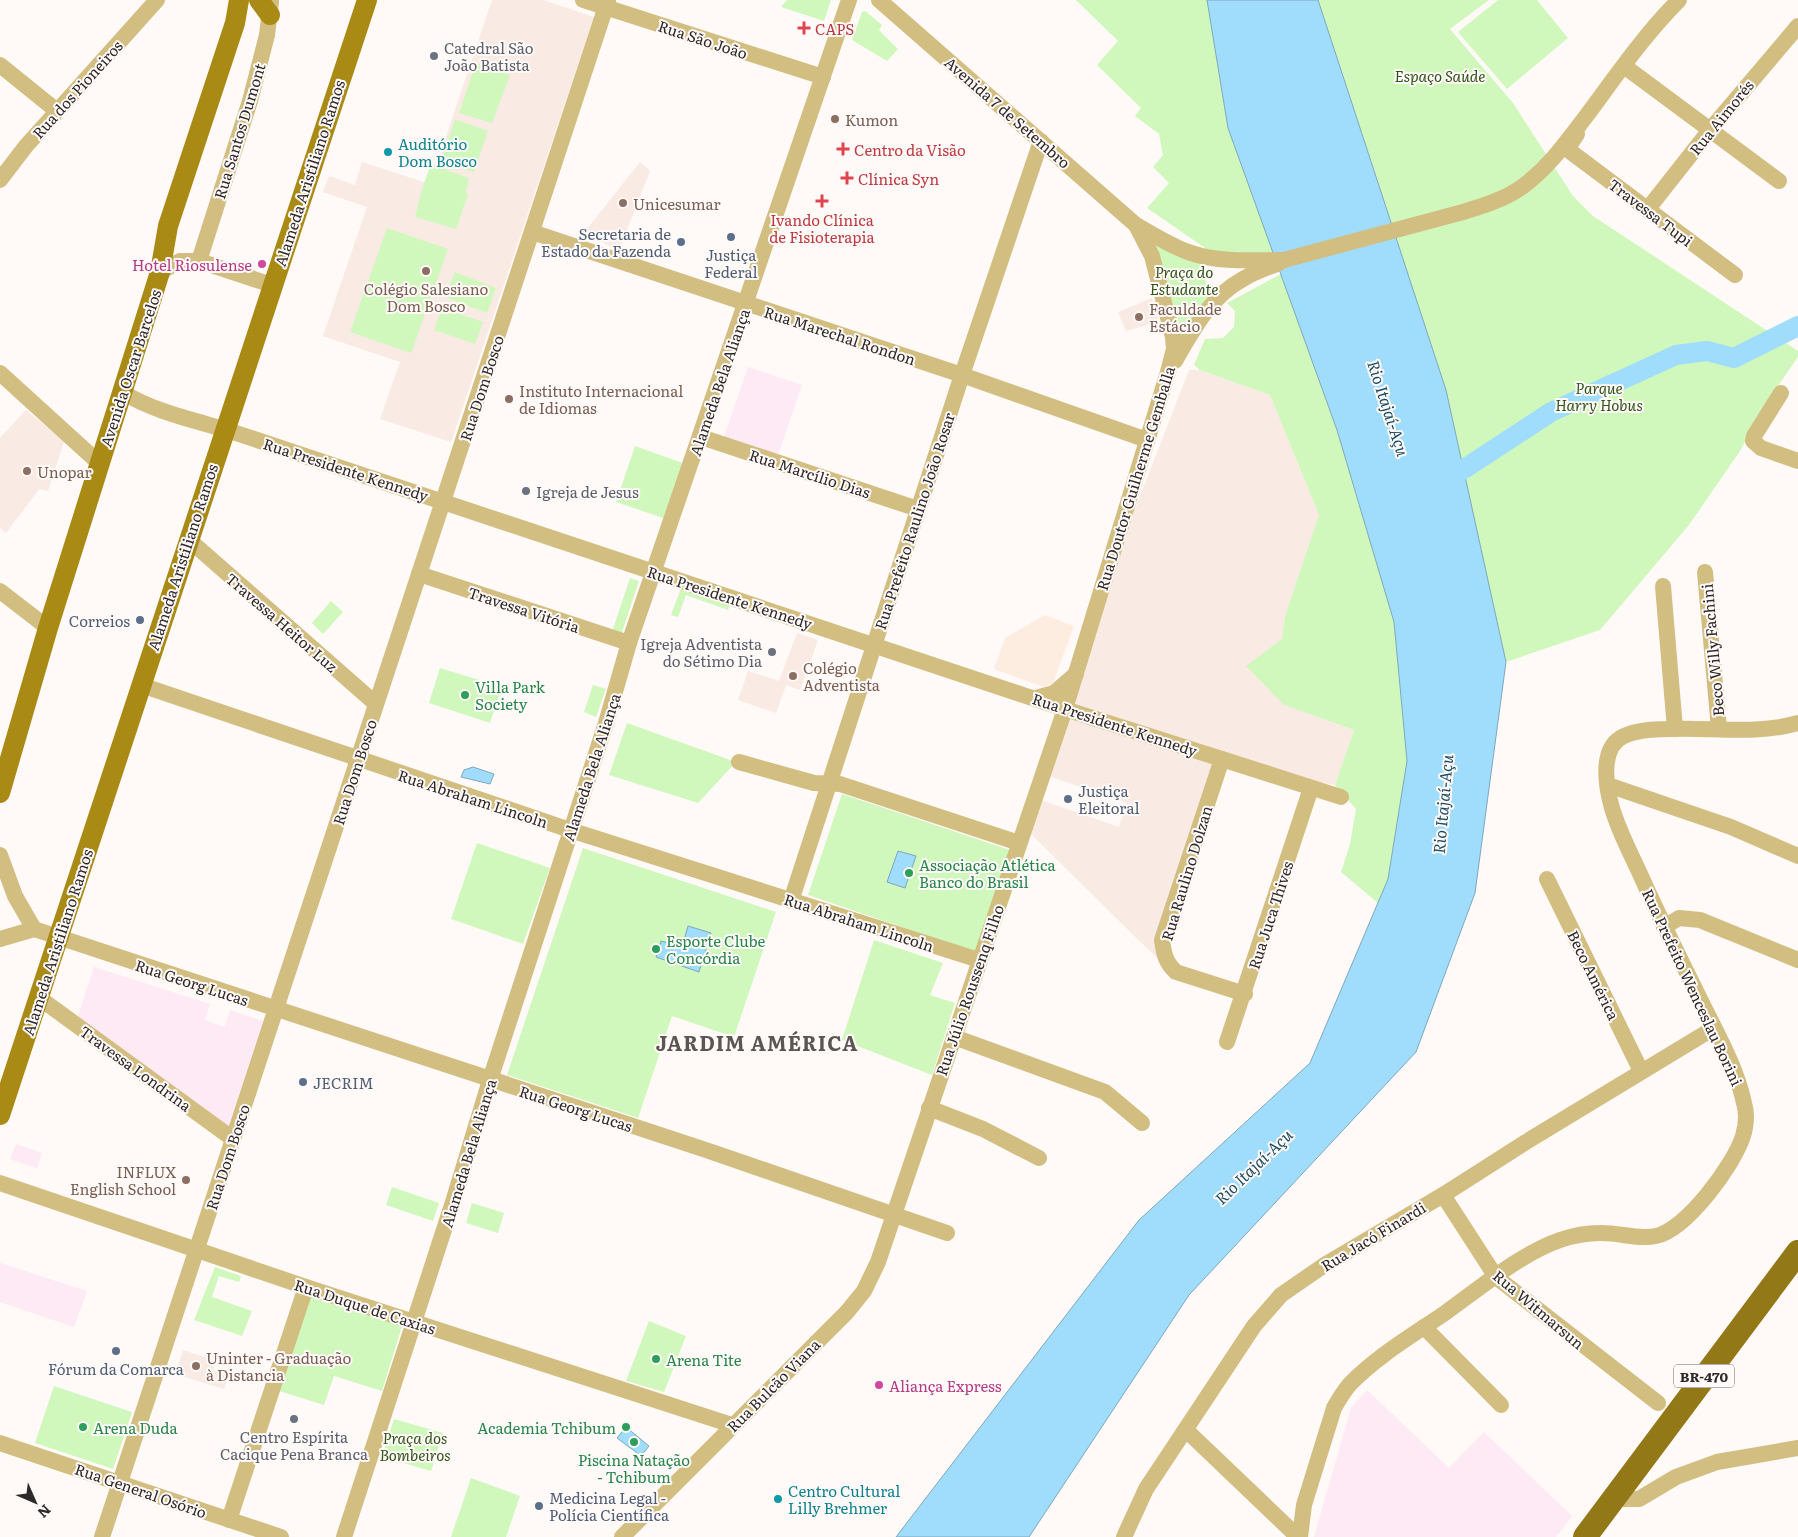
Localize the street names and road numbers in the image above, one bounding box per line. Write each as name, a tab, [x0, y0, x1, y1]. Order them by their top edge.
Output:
street label: Rua São João	[655, 14, 751, 64]
street label: Rua dos Pioneiros	[26, 34, 128, 143]
street label: Avenida 7 de Setembro	[940, 51, 1076, 173]
street label: Rua Santos Dumont	[207, 60, 271, 202]
street label: Rua Aimorés	[1683, 74, 1759, 160]
street label: Alameda Aristiliano Ramos	[268, 77, 350, 269]
street label: Travessa Tupi	[1604, 173, 1698, 251]
street label: Avenida Oscar Barcelos	[94, 286, 166, 450]
street label: Rua Marechal Rondon	[761, 300, 919, 370]
street label: Alameda Bela Aliança	[683, 304, 755, 459]
street label: Rua Dom Bosco	[453, 332, 509, 444]
street label: Rua Doutor Guilherme Gemballa	[1090, 362, 1180, 593]
street label: Rua Prefeito Raulino João Rosar	[868, 410, 960, 632]
street label: Rua Presidente Kennedy	[260, 431, 432, 507]
street label: Rua Marcílio Dias	[747, 443, 874, 503]
street label: Alameda Aristiliano Ramos	[141, 461, 223, 653]
street label: Rua Presidente Kennedy	[644, 559, 816, 635]
street label: Travessa Heitor Luz	[221, 567, 343, 677]
street label: Travessa Vitória	[465, 580, 584, 638]
street label: Beco Willy Fachini	[1695, 583, 1729, 717]
street label: Rua Presidente Kennedy	[1029, 686, 1201, 762]
street label: Alameda Bela Aliança	[556, 689, 626, 844]
street label: Rua Dom Bosco	[326, 716, 382, 828]
street label: Rua Abraham Lincoln	[395, 763, 551, 833]
street label: Rua Raulino Dolzan	[1154, 802, 1218, 944]
street label: Alameda Aristiliano Ramos	[16, 846, 98, 1038]
street label: Rua Juca Thives	[1242, 858, 1298, 972]
street label: Rua Prefeito Wenceslau Borini	[1637, 885, 1749, 1089]
street label: Rua Abraham Lincoln	[781, 887, 937, 957]
street label: Rua Júlio Roussenq Filho	[929, 901, 1009, 1079]
street label: Beco América	[1562, 926, 1626, 1025]
street label: Rua Georg Lucas	[132, 953, 252, 1011]
street label: Travessa Londrina	[75, 1020, 197, 1117]
street label: Alameda Bela Aliança	[434, 1075, 502, 1230]
street label: Rua Georg Lucas	[516, 1079, 636, 1137]
street label: Rua Dom Bosco	[199, 1101, 255, 1213]
street label: Rua Jacó Finardi	[1316, 1196, 1430, 1276]
street label: Rua Witmarsun	[1488, 1264, 1590, 1354]
street label: Rua Duque de Caxias	[291, 1272, 439, 1340]
street label: Rua Bulcão Viana	[721, 1332, 826, 1437]
road number: BR-470	[1674, 1364, 1734, 1388]
street label: Rua General Osório	[72, 1457, 210, 1523]

